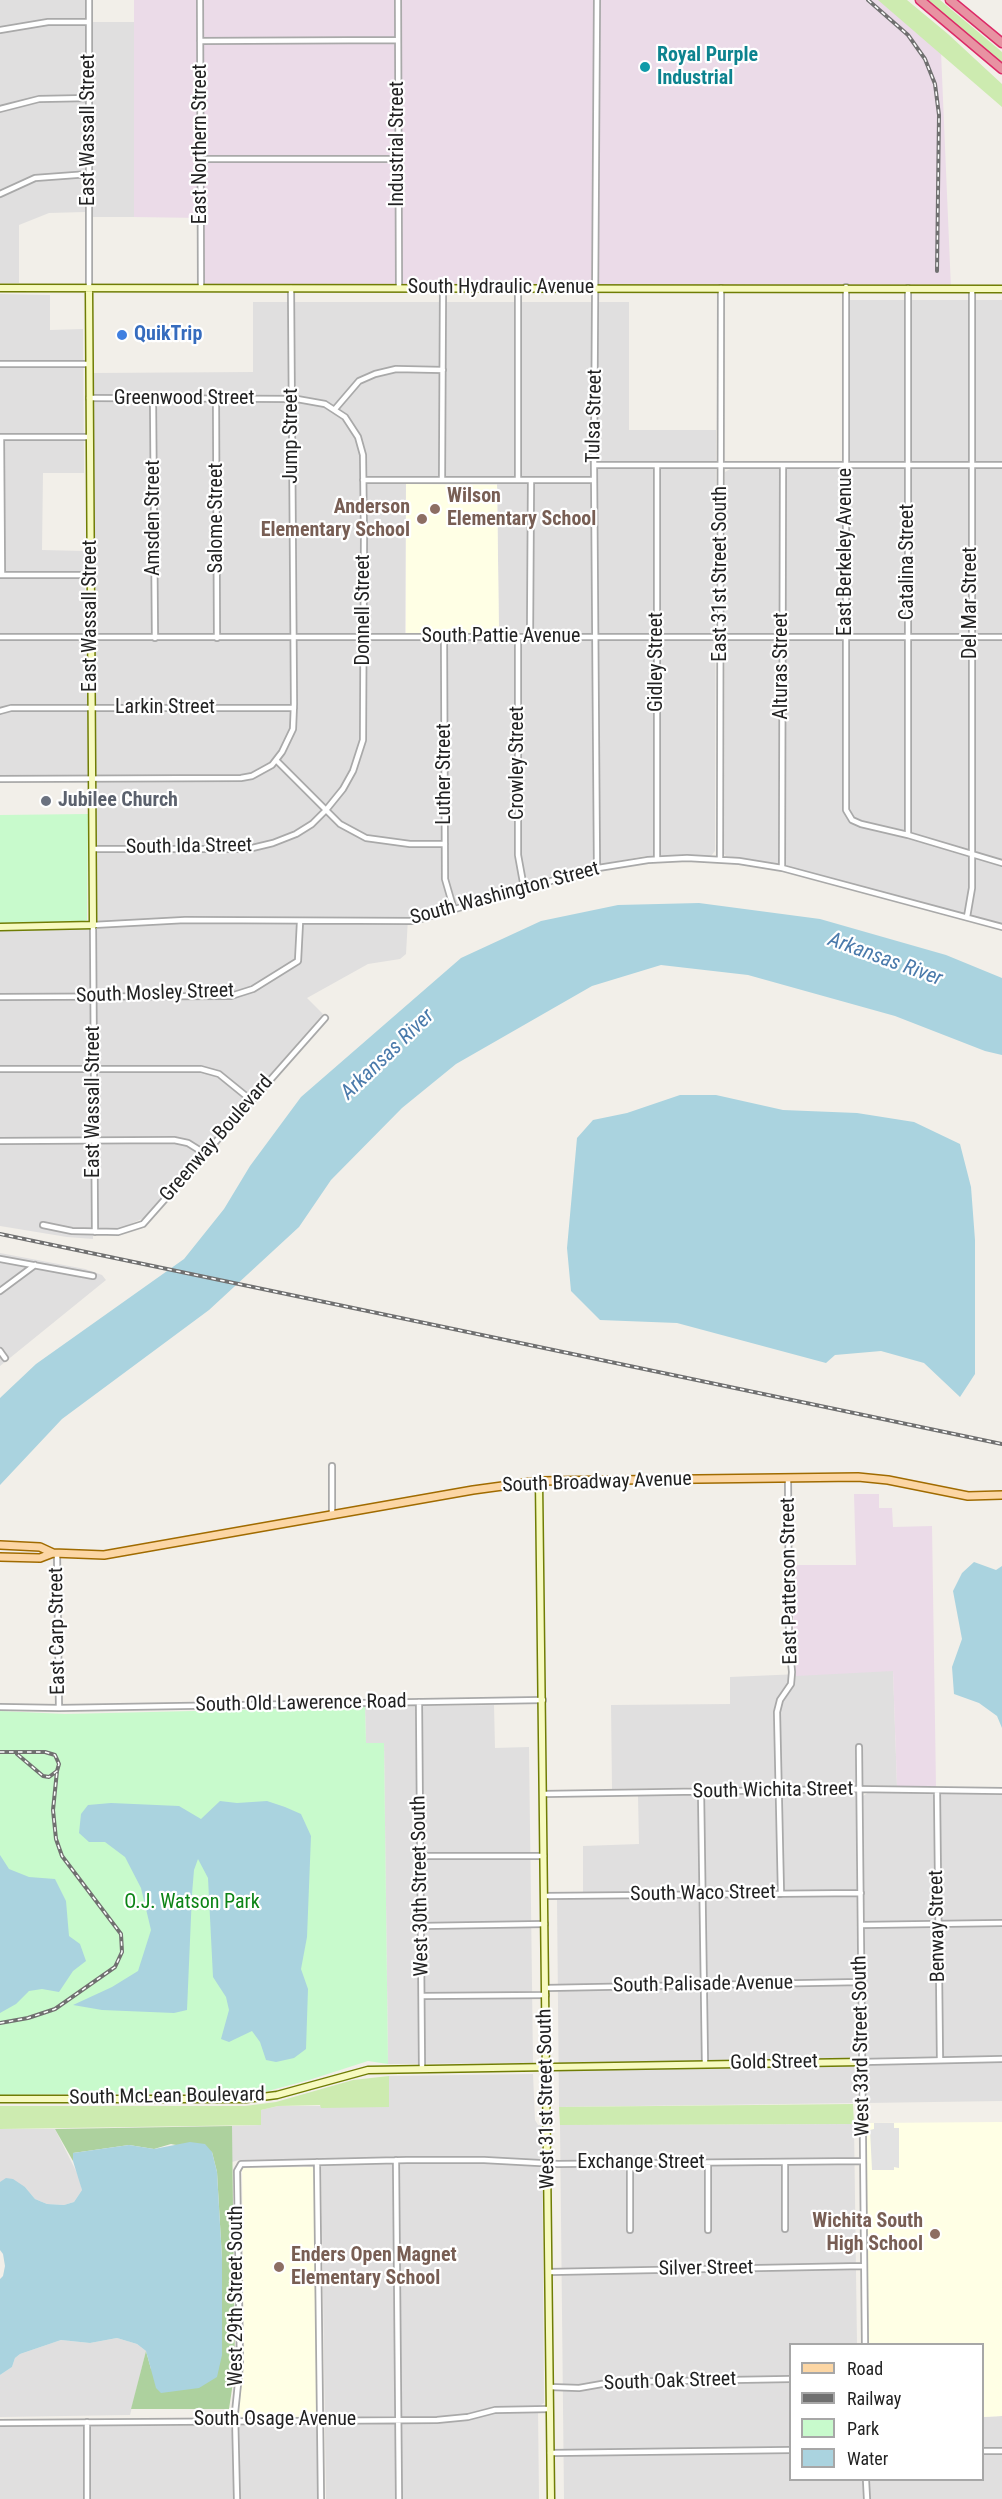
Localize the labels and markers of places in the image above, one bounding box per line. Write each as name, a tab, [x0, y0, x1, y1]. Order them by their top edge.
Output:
place label: Royal Purple Industrial	[657, 44, 758, 91]
marker: Royal Purple Industrial	[638, 60, 652, 74]
place label: QuikTrip	[134, 323, 202, 347]
marker: QuikTrip	[115, 328, 129, 342]
place label: Wilson Elementary School	[447, 485, 596, 532]
place label: Anderson Elementary School	[261, 496, 410, 543]
marker: Wilson Elementary School	[428, 502, 442, 516]
marker: Anderson Elementary School	[415, 512, 429, 526]
place label: Jubilee Church	[58, 789, 178, 813]
marker: Jubilee Church	[39, 794, 53, 808]
place label: Wichita South High School	[812, 2210, 923, 2257]
marker: Wichita South High School	[928, 2227, 942, 2241]
place label: Enders Open Magnet Elementary School	[291, 2244, 457, 2291]
marker: Enders Open Magnet Elementary School	[272, 2260, 286, 2274]

